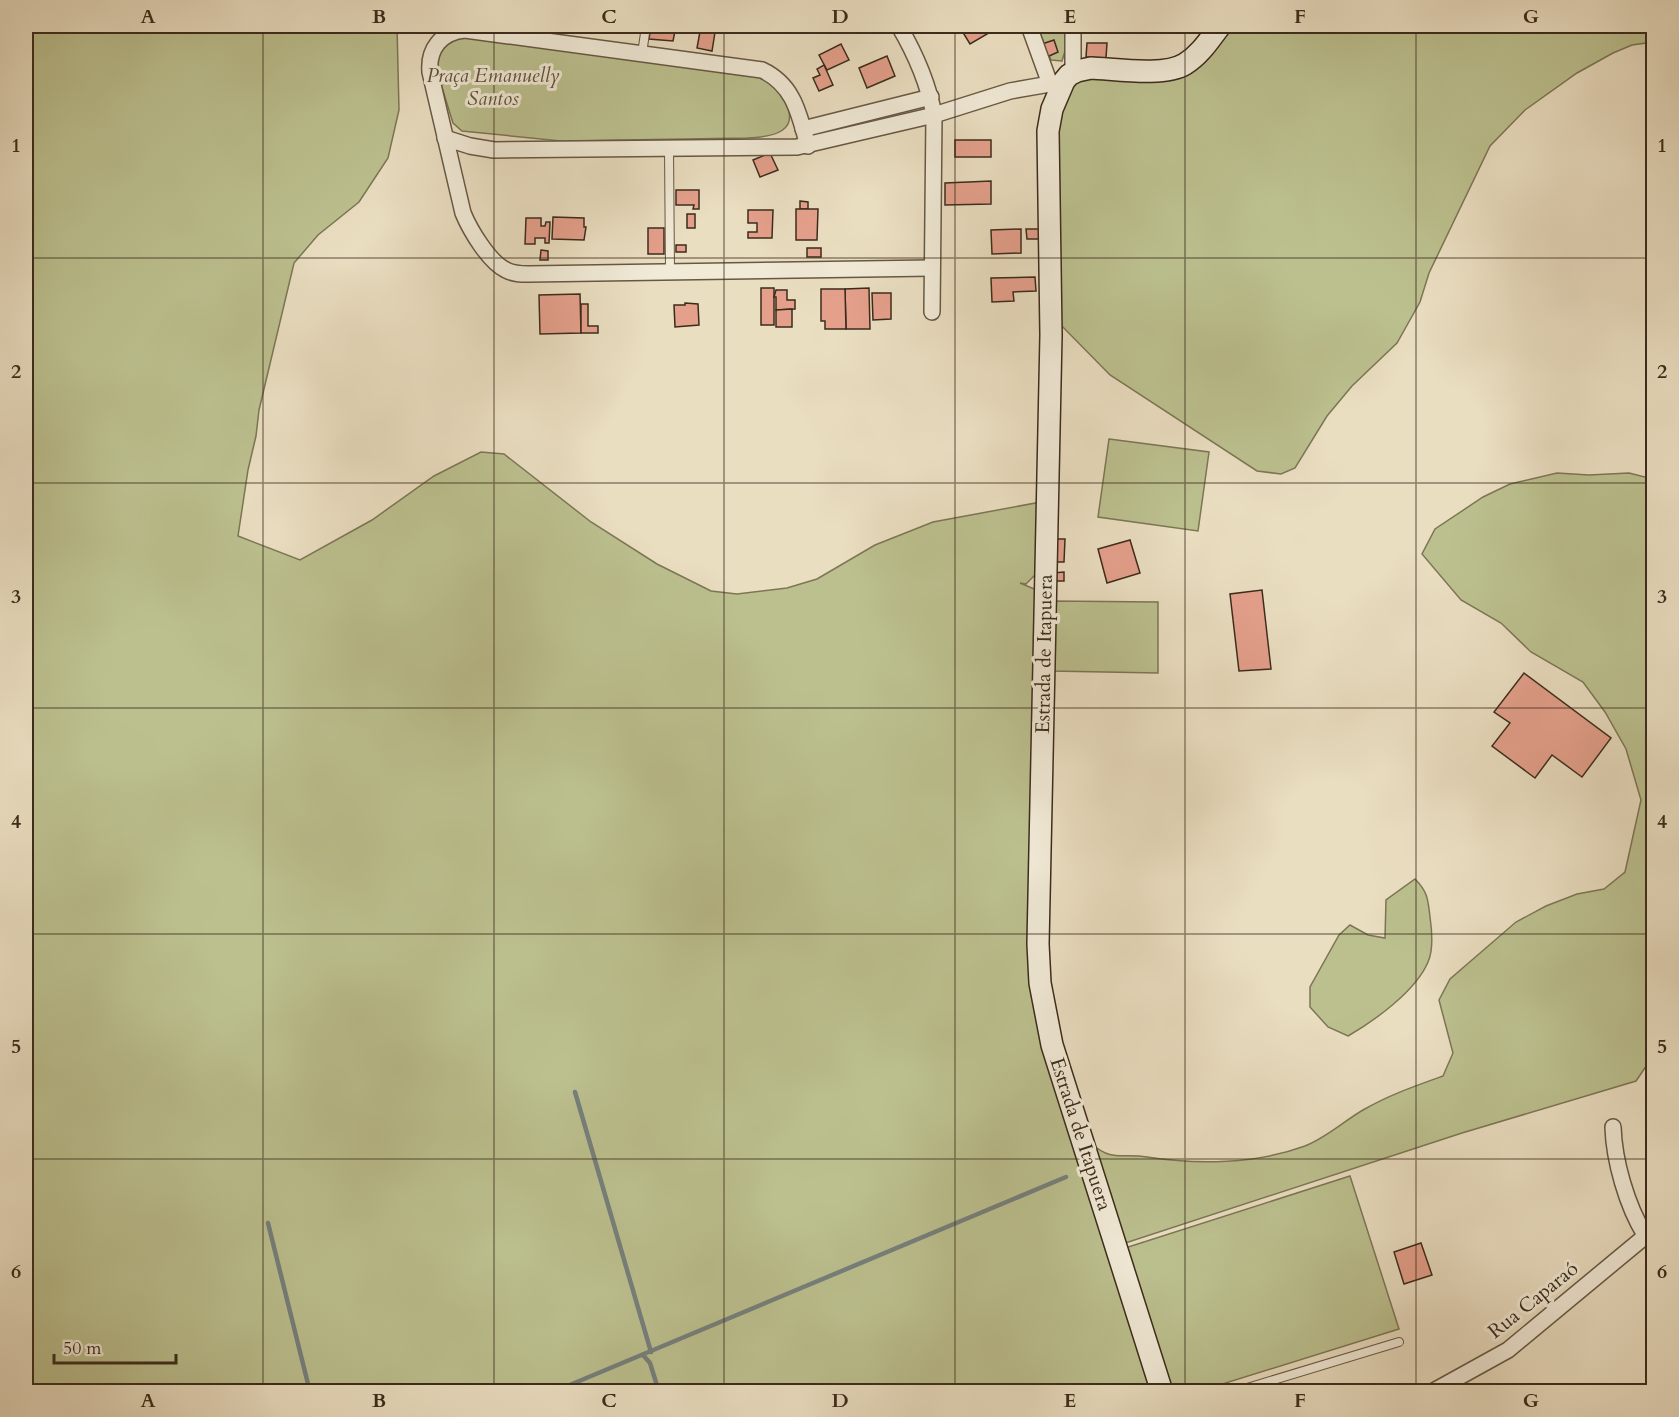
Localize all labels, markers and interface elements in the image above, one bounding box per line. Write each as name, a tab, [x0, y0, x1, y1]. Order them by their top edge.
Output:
text: A	[140, 3, 156, 30]
text: B	[372, 3, 386, 30]
text: C	[601, 3, 617, 30]
text: D	[831, 3, 849, 30]
text: E	[1064, 3, 1076, 30]
text: F	[1294, 3, 1306, 30]
text: G	[1523, 3, 1539, 30]
park label: Praça Emanuelly Santos	[427, 62, 560, 112]
text: 1	[11, 132, 21, 159]
text: 1	[1657, 132, 1667, 159]
text: 2	[11, 358, 21, 385]
text: 2	[1657, 358, 1667, 385]
street label: Estrada de Itapuera	[1029, 574, 1059, 734]
text: 3	[11, 583, 21, 610]
text: 3	[1657, 583, 1667, 610]
text: 4	[11, 808, 21, 835]
text: 4	[1657, 808, 1667, 835]
text: 5	[11, 1033, 21, 1060]
text: 5	[1657, 1033, 1667, 1060]
street label: Estrada de Itapuera	[1044, 1054, 1119, 1214]
street label: Rua Caparaó	[1482, 1255, 1584, 1345]
text: 6	[11, 1258, 21, 1285]
text: 6	[1657, 1258, 1667, 1285]
scale bar	[54, 1327, 176, 1365]
text: 50 m	[63, 1336, 102, 1361]
text: A	[140, 1387, 156, 1414]
text: B	[372, 1387, 386, 1414]
text: C	[601, 1387, 617, 1414]
text: D	[831, 1387, 849, 1414]
text: E	[1064, 1387, 1076, 1414]
text: F	[1294, 1387, 1306, 1414]
text: G	[1523, 1387, 1539, 1414]

